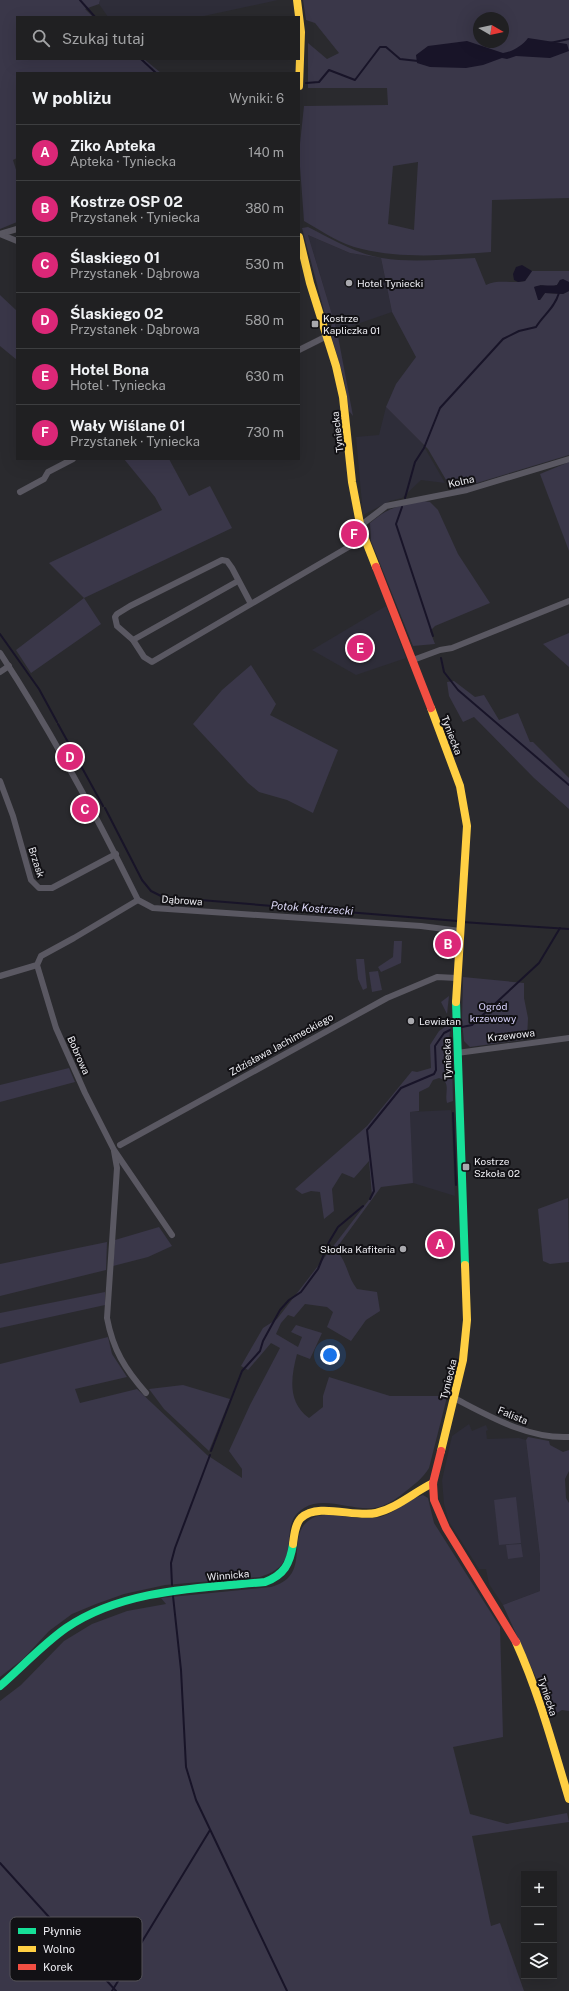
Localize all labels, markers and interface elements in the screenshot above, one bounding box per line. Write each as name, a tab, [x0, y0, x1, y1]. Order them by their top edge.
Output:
north arrow	[473, 12, 509, 48]
search box	[16, 16, 300, 60]
icon: search	[30, 27, 52, 49]
text: Szukaj tutaj	[62, 30, 145, 47]
text: W pobliżu	[32, 88, 111, 108]
text: Wyniki: 6	[229, 91, 284, 106]
text: Ziko Apteka	[70, 137, 156, 154]
text: A	[40, 145, 50, 160]
text: 140 m	[248, 145, 284, 160]
text: Apteka · Tyniecka	[70, 154, 176, 169]
text: Kostrze OSP 02	[70, 193, 183, 210]
text: B	[41, 201, 49, 216]
text: 380 m	[245, 201, 284, 216]
text: Przystanek · Tyniecka	[70, 210, 200, 225]
text: Ślaskiego 01	[70, 249, 160, 266]
text: C	[40, 257, 50, 272]
text: 530 m	[245, 257, 284, 272]
text: Przystanek · Dąbrowa	[70, 266, 200, 281]
place label: Hotel Tyniecki	[357, 277, 423, 289]
marker: Hotel Tyniecki	[344, 278, 354, 288]
text: Ślaskiego 02	[70, 305, 163, 322]
place label: Kostrze Kapliczka 01	[323, 312, 380, 336]
text: D	[40, 313, 50, 328]
text: 580 m	[245, 313, 284, 328]
marker: Kostrze Kapliczka 01	[310, 319, 320, 329]
text: Przystanek · Dąbrowa	[70, 322, 200, 337]
text: Hotel Bona	[70, 361, 149, 378]
text: E	[41, 369, 49, 384]
text: 630 m	[246, 369, 284, 384]
text: Hotel · Tyniecka	[70, 378, 166, 393]
street label: Tyniecka	[329, 411, 345, 453]
text: Wały Wiślane 01	[70, 417, 186, 434]
text: F	[41, 425, 49, 440]
text: 730 m	[246, 425, 284, 440]
text: Przystanek · Tyniecka	[70, 434, 200, 449]
street label: Kolna	[447, 472, 475, 490]
pin: F	[341, 519, 367, 549]
pin: E	[347, 633, 373, 663]
street label: Tyniecka	[439, 714, 465, 756]
pin: D	[57, 742, 83, 772]
pin: C	[72, 794, 98, 824]
street label: Brzask	[26, 845, 48, 879]
street label: Dąbrowa	[161, 893, 203, 907]
water label: Potok Kostrzecki	[270, 899, 354, 917]
pin: B	[435, 929, 461, 959]
park label: Ogród krzewowy	[470, 1000, 517, 1024]
street label: Zdzisława Jachimeckiego	[227, 1010, 335, 1078]
place label: Lewiatan	[419, 1015, 461, 1027]
marker: Lewiatan	[406, 1016, 416, 1026]
street label: Krzewowa	[487, 1026, 535, 1044]
street label: Bobrowa	[65, 1034, 93, 1076]
street label: Tyniecka	[440, 1038, 454, 1080]
place label: Kostrze Szkoła 02	[474, 1155, 520, 1179]
marker: Kostrze Szkoła 02	[461, 1162, 471, 1172]
pin: A	[427, 1229, 453, 1259]
place label: Słodka Kafiteria	[320, 1243, 395, 1255]
marker: Słodka Kafiteria	[398, 1244, 408, 1254]
your location	[320, 1345, 340, 1365]
street label: Tyniecka	[437, 1358, 459, 1400]
street label: Falista	[496, 1404, 530, 1426]
street label: Winnicka	[206, 1567, 250, 1583]
street label: Tyniecka	[536, 1675, 560, 1717]
map controls	[521, 1871, 557, 1979]
button: +	[521, 1871, 557, 1907]
button: −	[521, 1907, 557, 1943]
legend	[10, 1917, 142, 1981]
text: Płynnie	[43, 1925, 81, 1937]
text: Wolno	[43, 1943, 75, 1955]
button: layers	[521, 1943, 557, 1979]
text: Korek	[43, 1961, 73, 1973]

